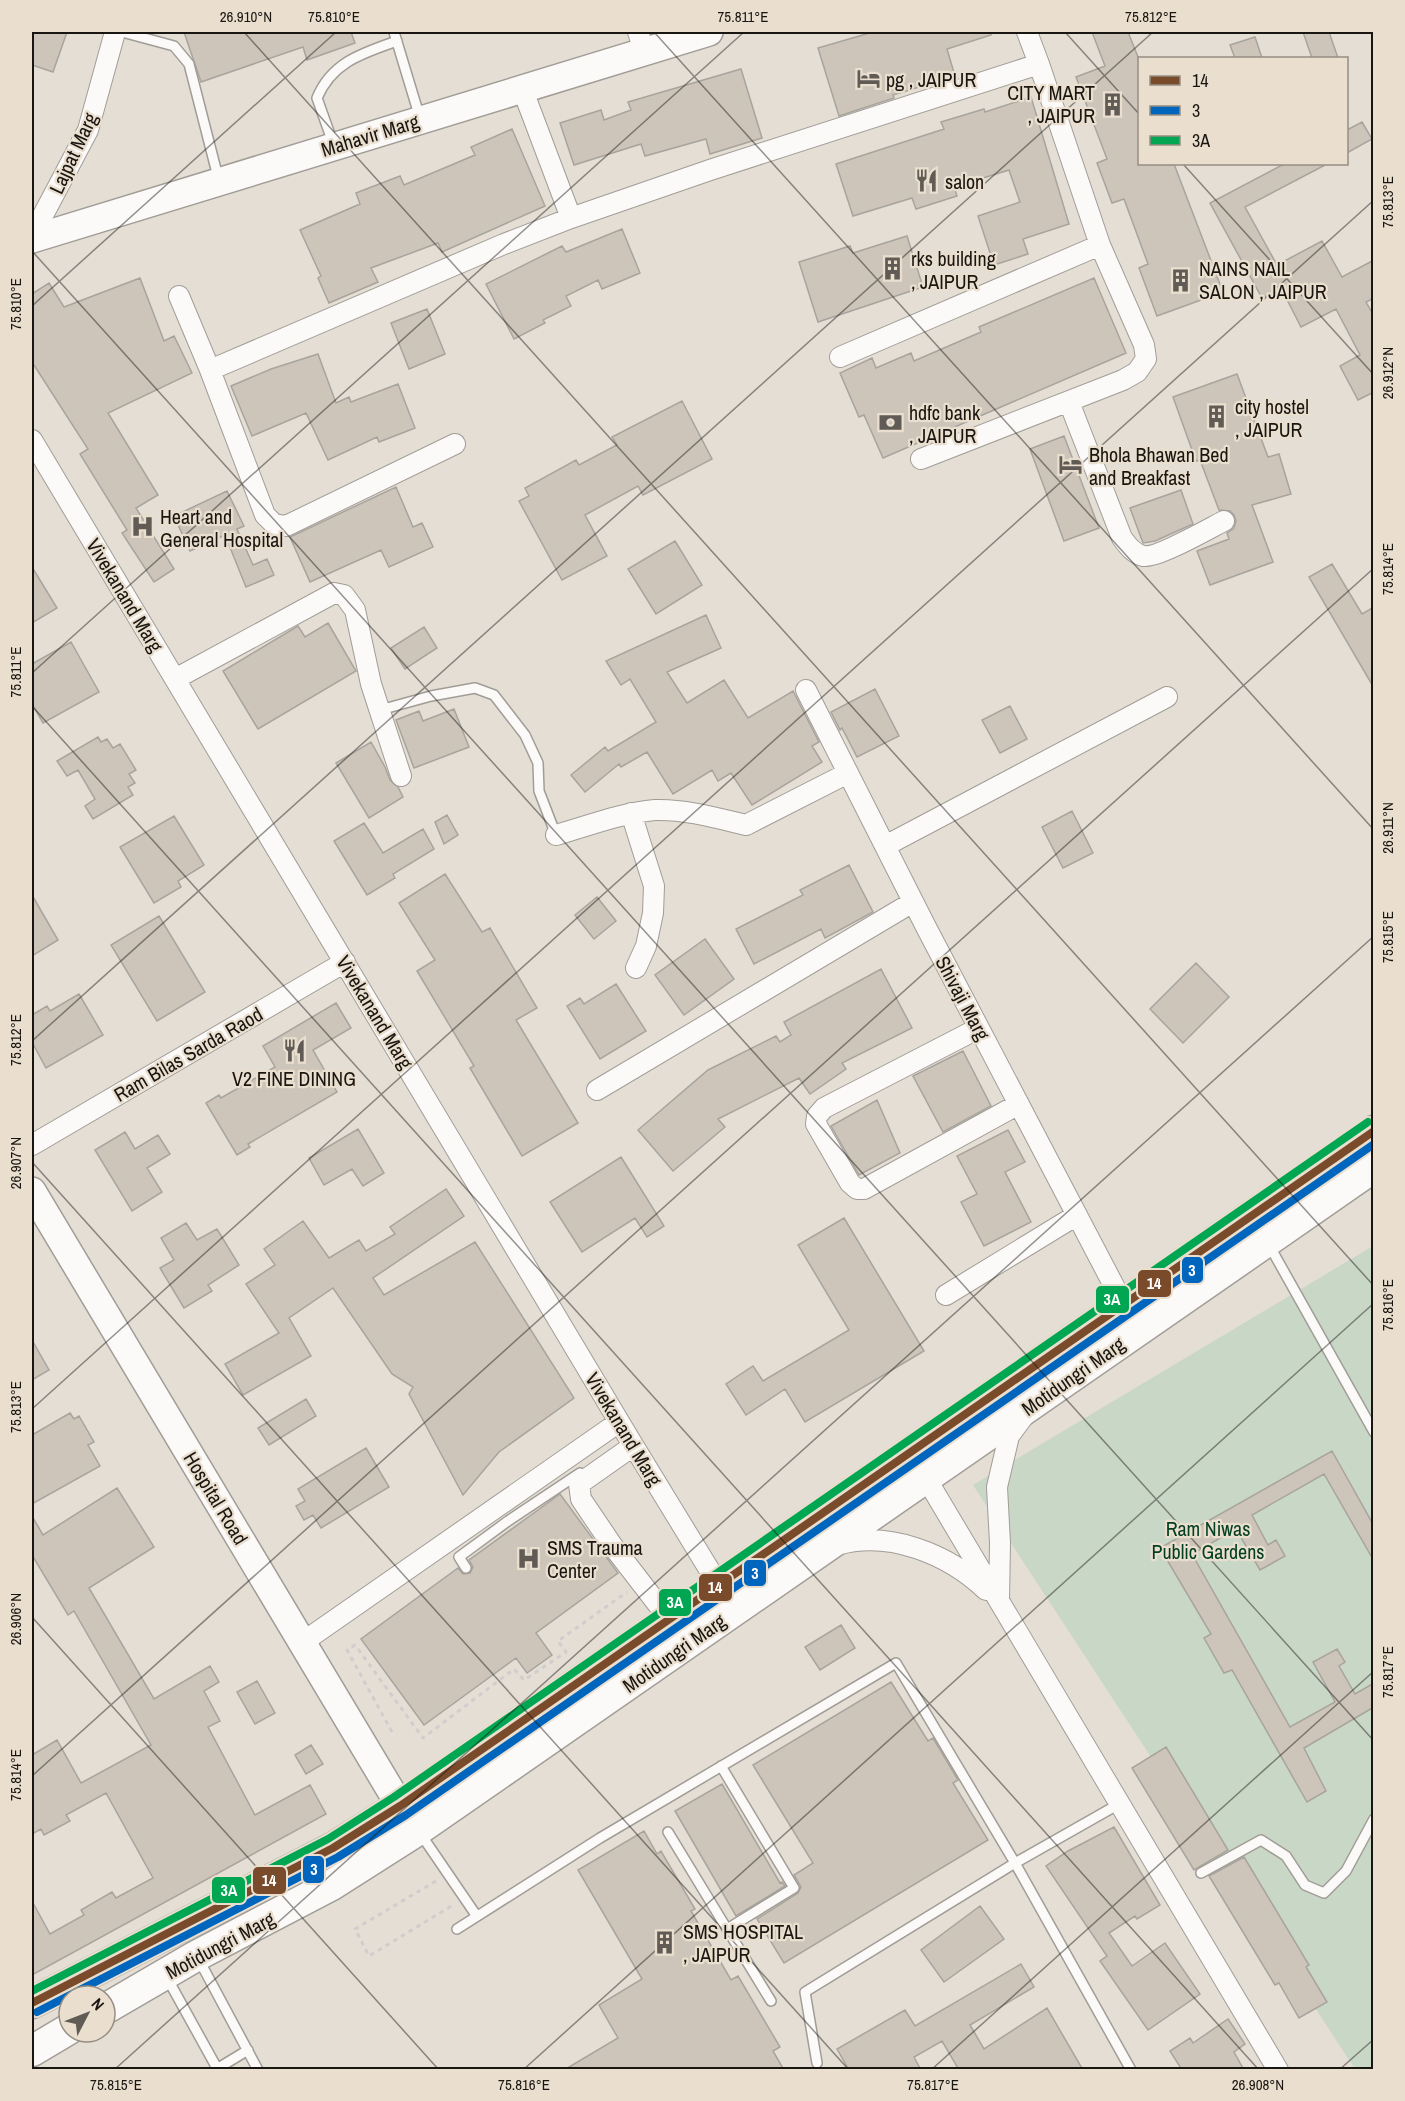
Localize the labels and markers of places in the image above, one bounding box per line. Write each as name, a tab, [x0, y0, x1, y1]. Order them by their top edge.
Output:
hotel icon: pg , JAIPUR	[855, 66, 881, 92]
place label: pg , JAIPUR	[886, 66, 976, 93]
place label: CITY MART , JAIPUR	[1007, 79, 1095, 129]
building icon: CITY MART , JAIPUR	[1100, 91, 1126, 117]
restaurant icon: salon	[914, 168, 940, 194]
place label: salon	[945, 168, 984, 195]
place label: rks building , JAIPUR	[911, 245, 996, 295]
place label: NAINS NAIL SALON , JAIPUR	[1199, 255, 1327, 305]
building icon: rks building , JAIPUR	[880, 256, 906, 282]
building icon: NAINS NAIL SALON , JAIPUR	[1168, 267, 1194, 293]
place label: city hostel , JAIPUR	[1235, 393, 1309, 443]
place label: hdfc bank , JAIPUR	[909, 399, 981, 449]
building icon: city hostel , JAIPUR	[1204, 404, 1230, 430]
bank icon: hdfc bank , JAIPUR	[878, 410, 904, 436]
place label: Bhola Bhawan Bed and Breakfast	[1089, 441, 1229, 491]
hotel icon: Bhola Bhawan Bed and Breakfast	[1058, 452, 1084, 478]
place label: Heart and General Hospital	[160, 503, 283, 553]
hospital icon: Heart and General Hospital	[129, 514, 155, 540]
restaurant icon: V2 FINE DINING	[281, 1038, 307, 1064]
place label: V2 FINE DINING	[232, 1065, 356, 1092]
place label: SMS Trauma Center	[547, 1534, 643, 1584]
hospital icon: SMS Trauma Center	[516, 1546, 542, 1572]
place label: SMS HOSPITAL , JAIPUR	[683, 1918, 803, 1968]
building icon: SMS HOSPITAL , JAIPUR	[652, 1930, 678, 1956]

